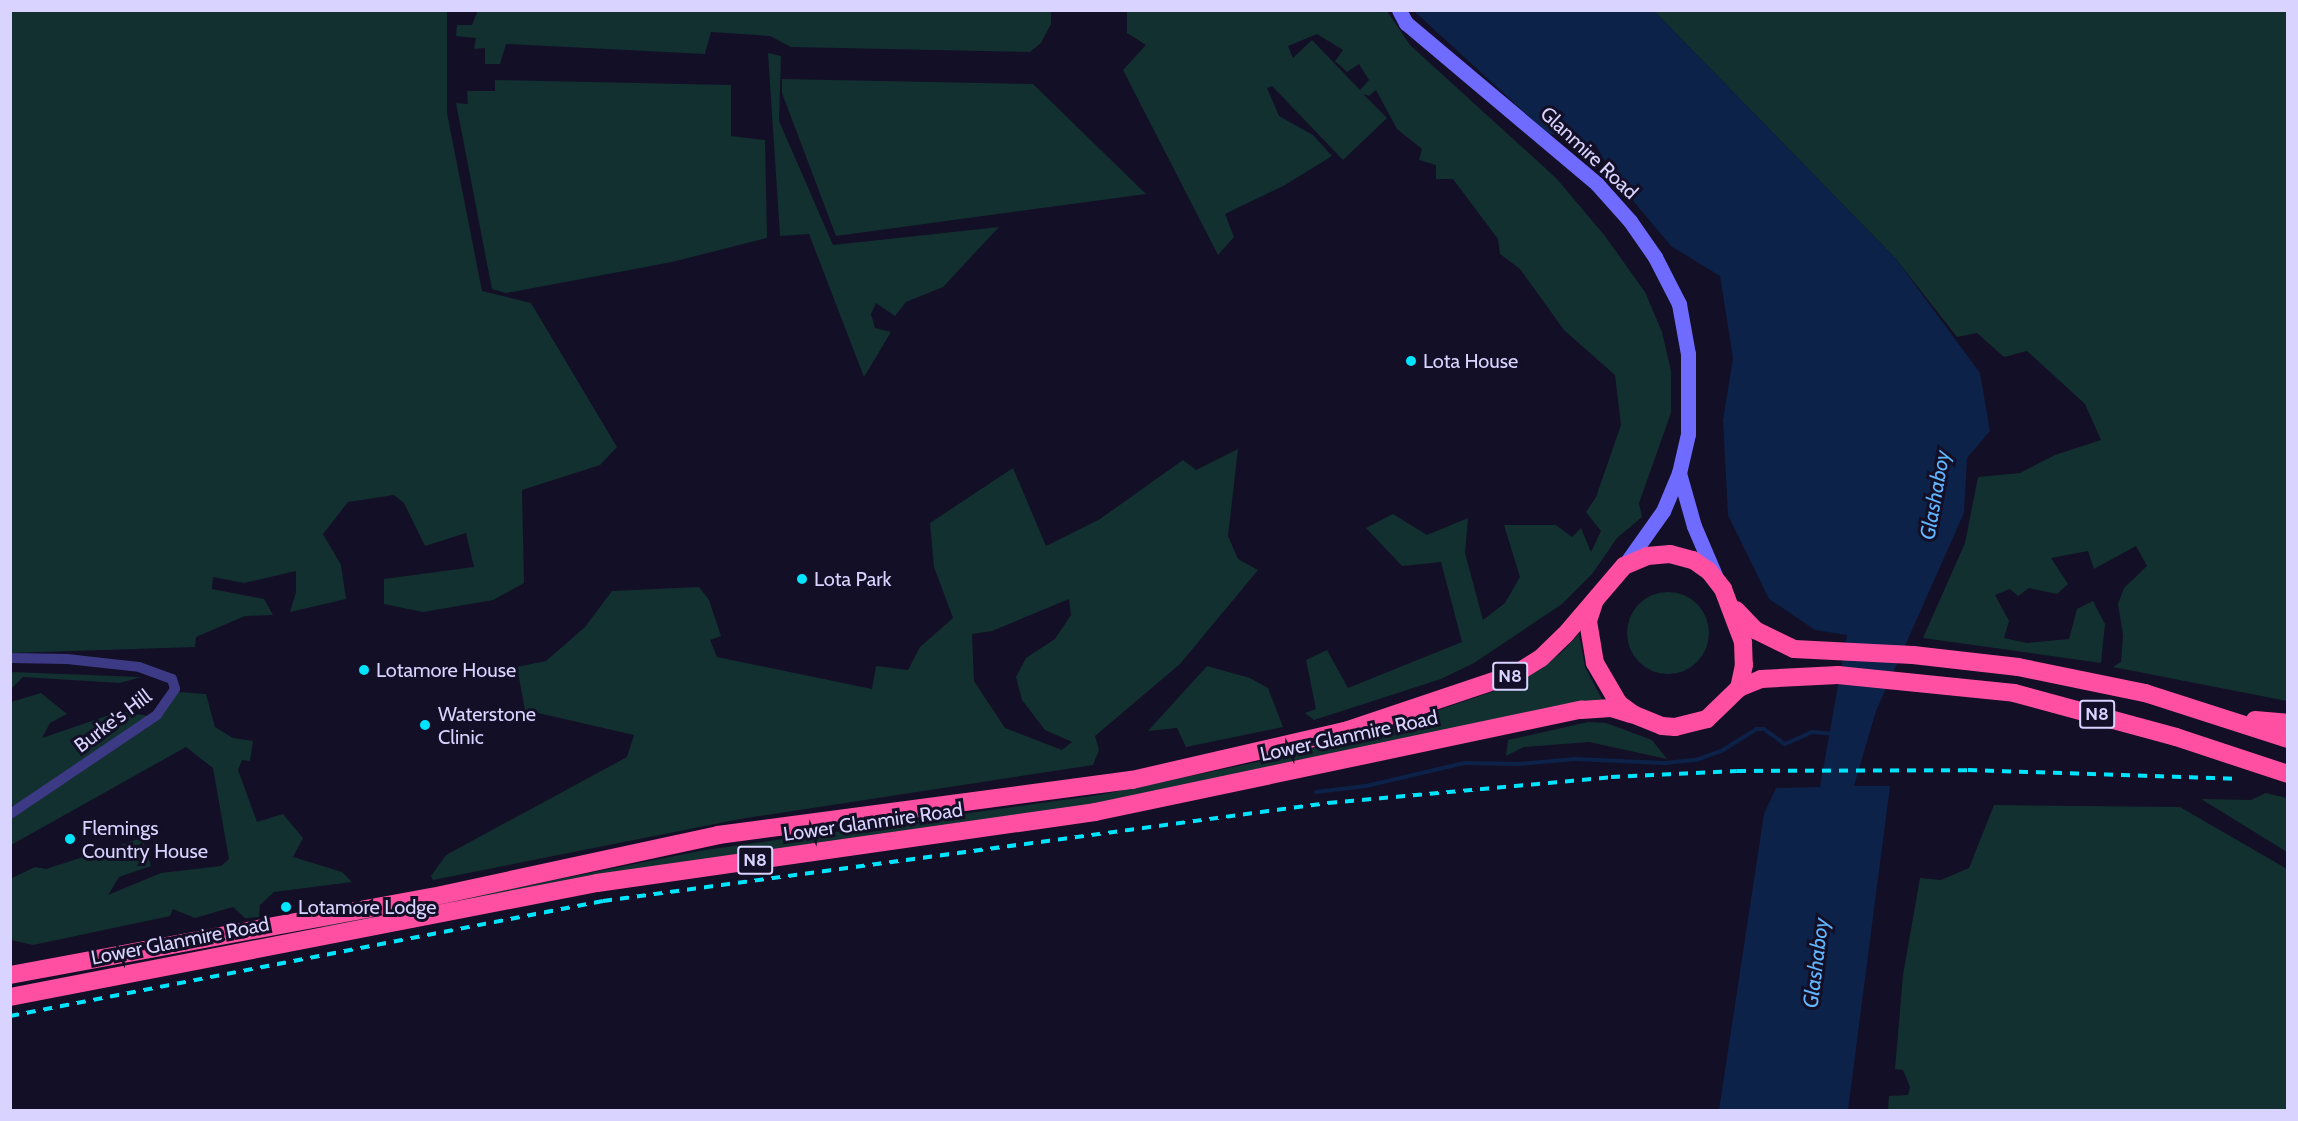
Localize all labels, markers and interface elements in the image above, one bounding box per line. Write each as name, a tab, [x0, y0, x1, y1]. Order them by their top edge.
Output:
street label: Glanmire Road	[1535, 102, 1643, 204]
place label: Lota House	[1423, 349, 1518, 373]
marker: Lota House	[1404, 354, 1418, 368]
water label: Glashaboy	[1915, 448, 1955, 542]
place label: Lota Park	[814, 567, 892, 591]
marker: Lota Park	[795, 572, 809, 586]
place label: Lotamore House	[376, 658, 516, 682]
road number: N8	[1492, 661, 1528, 691]
marker: Lotamore House	[357, 663, 371, 677]
street label: Burke's Hill	[70, 684, 156, 758]
road number: N8	[2079, 699, 2115, 729]
place label: Waterstone Clinic	[438, 702, 536, 749]
street label: Lower Glanmire Road	[1258, 705, 1440, 767]
marker: Waterstone Clinic	[416, 716, 434, 734]
street label: Lower Glanmire Road	[782, 798, 964, 846]
place label: Flemings Country House	[82, 816, 208, 863]
marker: Flemings Country House	[63, 832, 77, 846]
road number: N8	[737, 845, 773, 875]
place label: Lotamore Lodge	[298, 895, 436, 919]
marker: Lotamore Lodge	[279, 900, 293, 914]
street label: Lower Glanmire Road	[89, 912, 271, 970]
water label: Glashaboy	[1798, 917, 1834, 1009]

